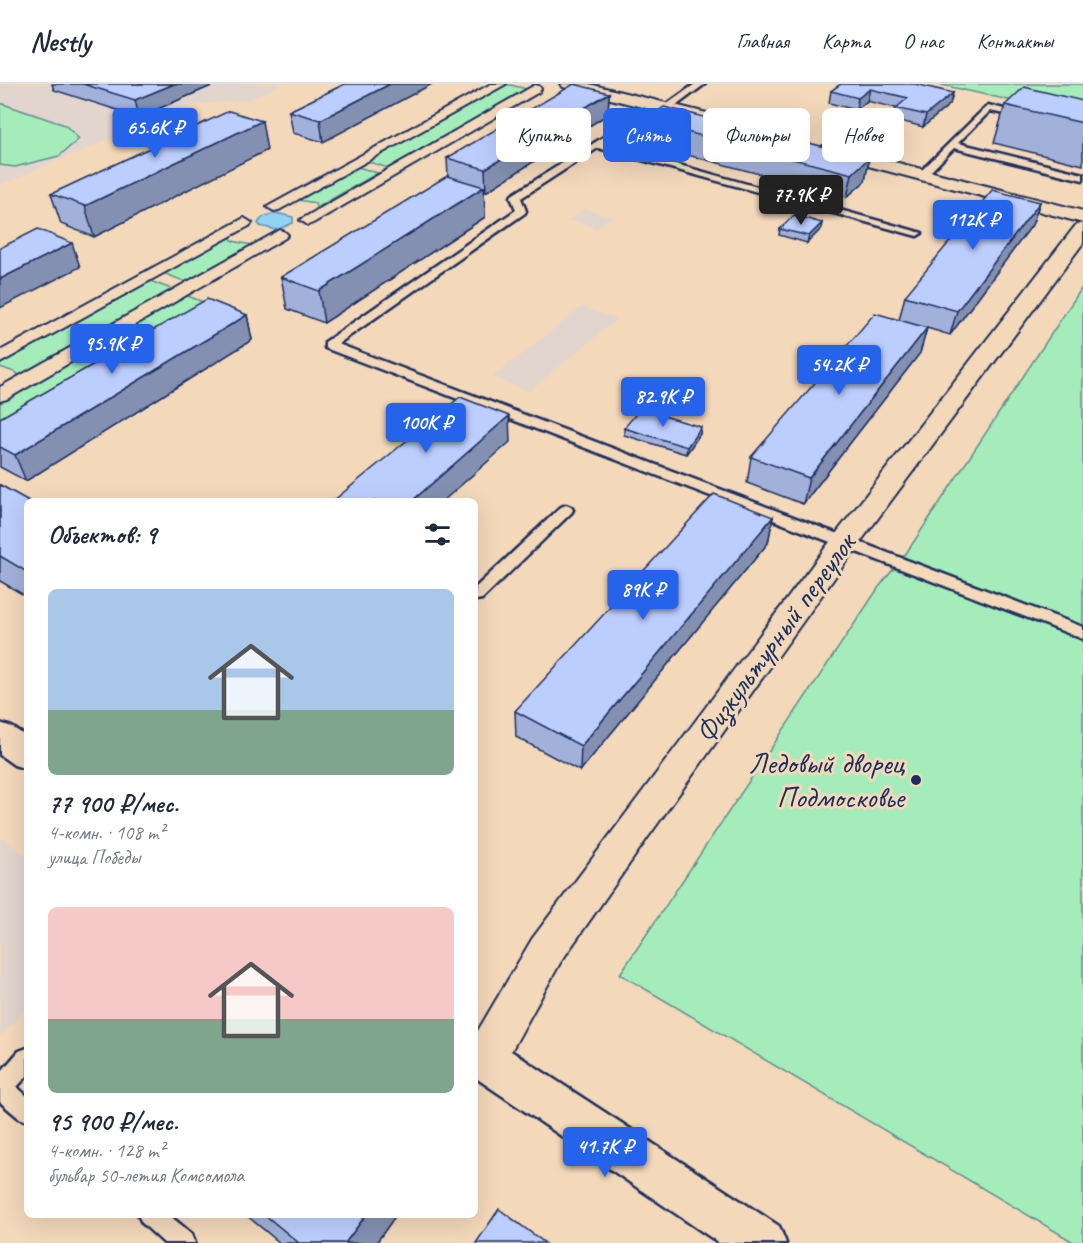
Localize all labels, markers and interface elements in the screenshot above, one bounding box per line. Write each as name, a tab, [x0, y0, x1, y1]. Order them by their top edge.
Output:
text: Nestly	[30, 24, 91, 59]
text: Главная	[736, 28, 789, 54]
text: Карта	[822, 28, 870, 54]
text: О нас	[903, 28, 944, 54]
text: Контакты	[977, 28, 1053, 54]
pin: 65.6K ₽	[100, 108, 210, 159]
chip: Купить	[496, 108, 591, 162]
chip: Снять	[603, 108, 691, 162]
chip: Фильтры	[703, 108, 810, 162]
chip: Новое	[822, 108, 904, 162]
text: 65.6K ₽	[127, 115, 183, 140]
pin: 77.9K ₽	[746, 175, 856, 226]
text: 77.9K ₽	[773, 182, 829, 207]
pin: 112K ₽	[924, 200, 1022, 251]
text: 112K ₽	[947, 207, 999, 232]
pin: 95.9K ₽	[57, 324, 167, 375]
text: 95.9K ₽	[84, 331, 140, 356]
pin: 54.2K ₽	[784, 345, 894, 396]
text: 54.2K ₽	[811, 352, 867, 377]
pin: 82.9K ₽	[608, 377, 718, 428]
text: 82.9K ₽	[635, 384, 691, 409]
pin: 100K ₽	[377, 403, 475, 454]
text: 100K ₽	[400, 410, 452, 435]
text: Объектов: 9	[48, 518, 156, 551]
icon: filters	[421, 518, 454, 551]
street label: Физкультурный переулок	[686, 523, 865, 750]
pin: 89K ₽	[601, 570, 685, 621]
text: 89K ₽	[621, 577, 665, 602]
icon: home	[197, 628, 305, 736]
place label: Ледовый дворец Подмосковье	[749, 744, 906, 816]
marker: Ледовый дворец Подмосковье	[909, 773, 923, 787]
text: 77 900 ₽/мес.	[48, 787, 178, 820]
text: 4-комн. · 108 m²	[48, 820, 165, 845]
text: улица Победы	[48, 845, 140, 870]
icon: home	[197, 946, 305, 1054]
text: 95 900 ₽/мес.	[48, 1105, 178, 1138]
pin: 41.7K ₽	[550, 1127, 660, 1178]
text: 41.7K ₽	[577, 1134, 633, 1159]
text: 4-комн. · 128 m²	[48, 1138, 165, 1163]
text: бульвар 50-летия Комсомола	[48, 1163, 244, 1188]

